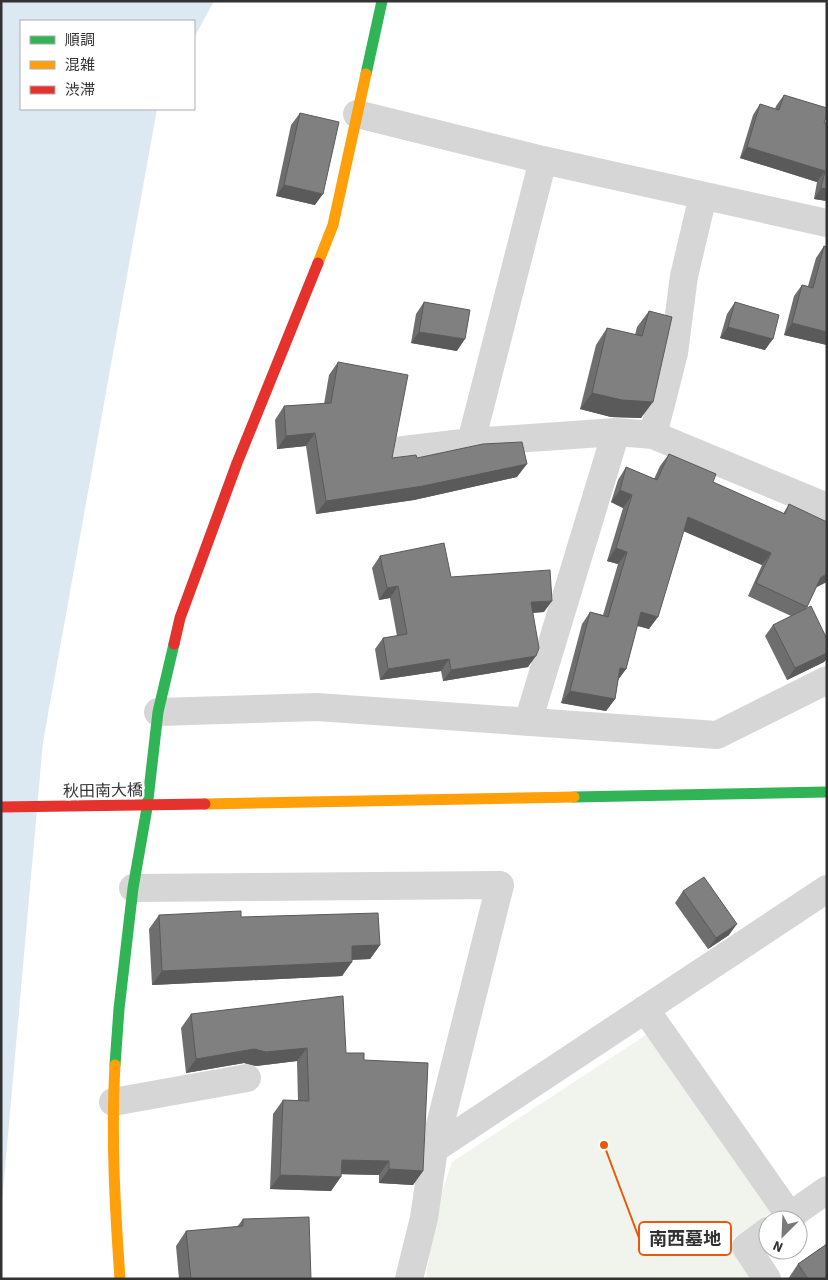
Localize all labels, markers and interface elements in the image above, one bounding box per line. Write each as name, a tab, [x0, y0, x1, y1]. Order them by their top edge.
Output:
legend	[20, 20, 195, 110]
text: 順調	[65, 30, 95, 51]
text: 混雑	[65, 55, 95, 76]
text: 渋滞	[65, 80, 95, 101]
street label: 秋田南大橋	[63, 779, 143, 803]
north arrow	[758, 1210, 808, 1260]
callout: 南西墓地	[639, 1222, 731, 1255]
text: 南西墓地	[649, 1227, 721, 1252]
text: N	[770, 1235, 786, 1257]

